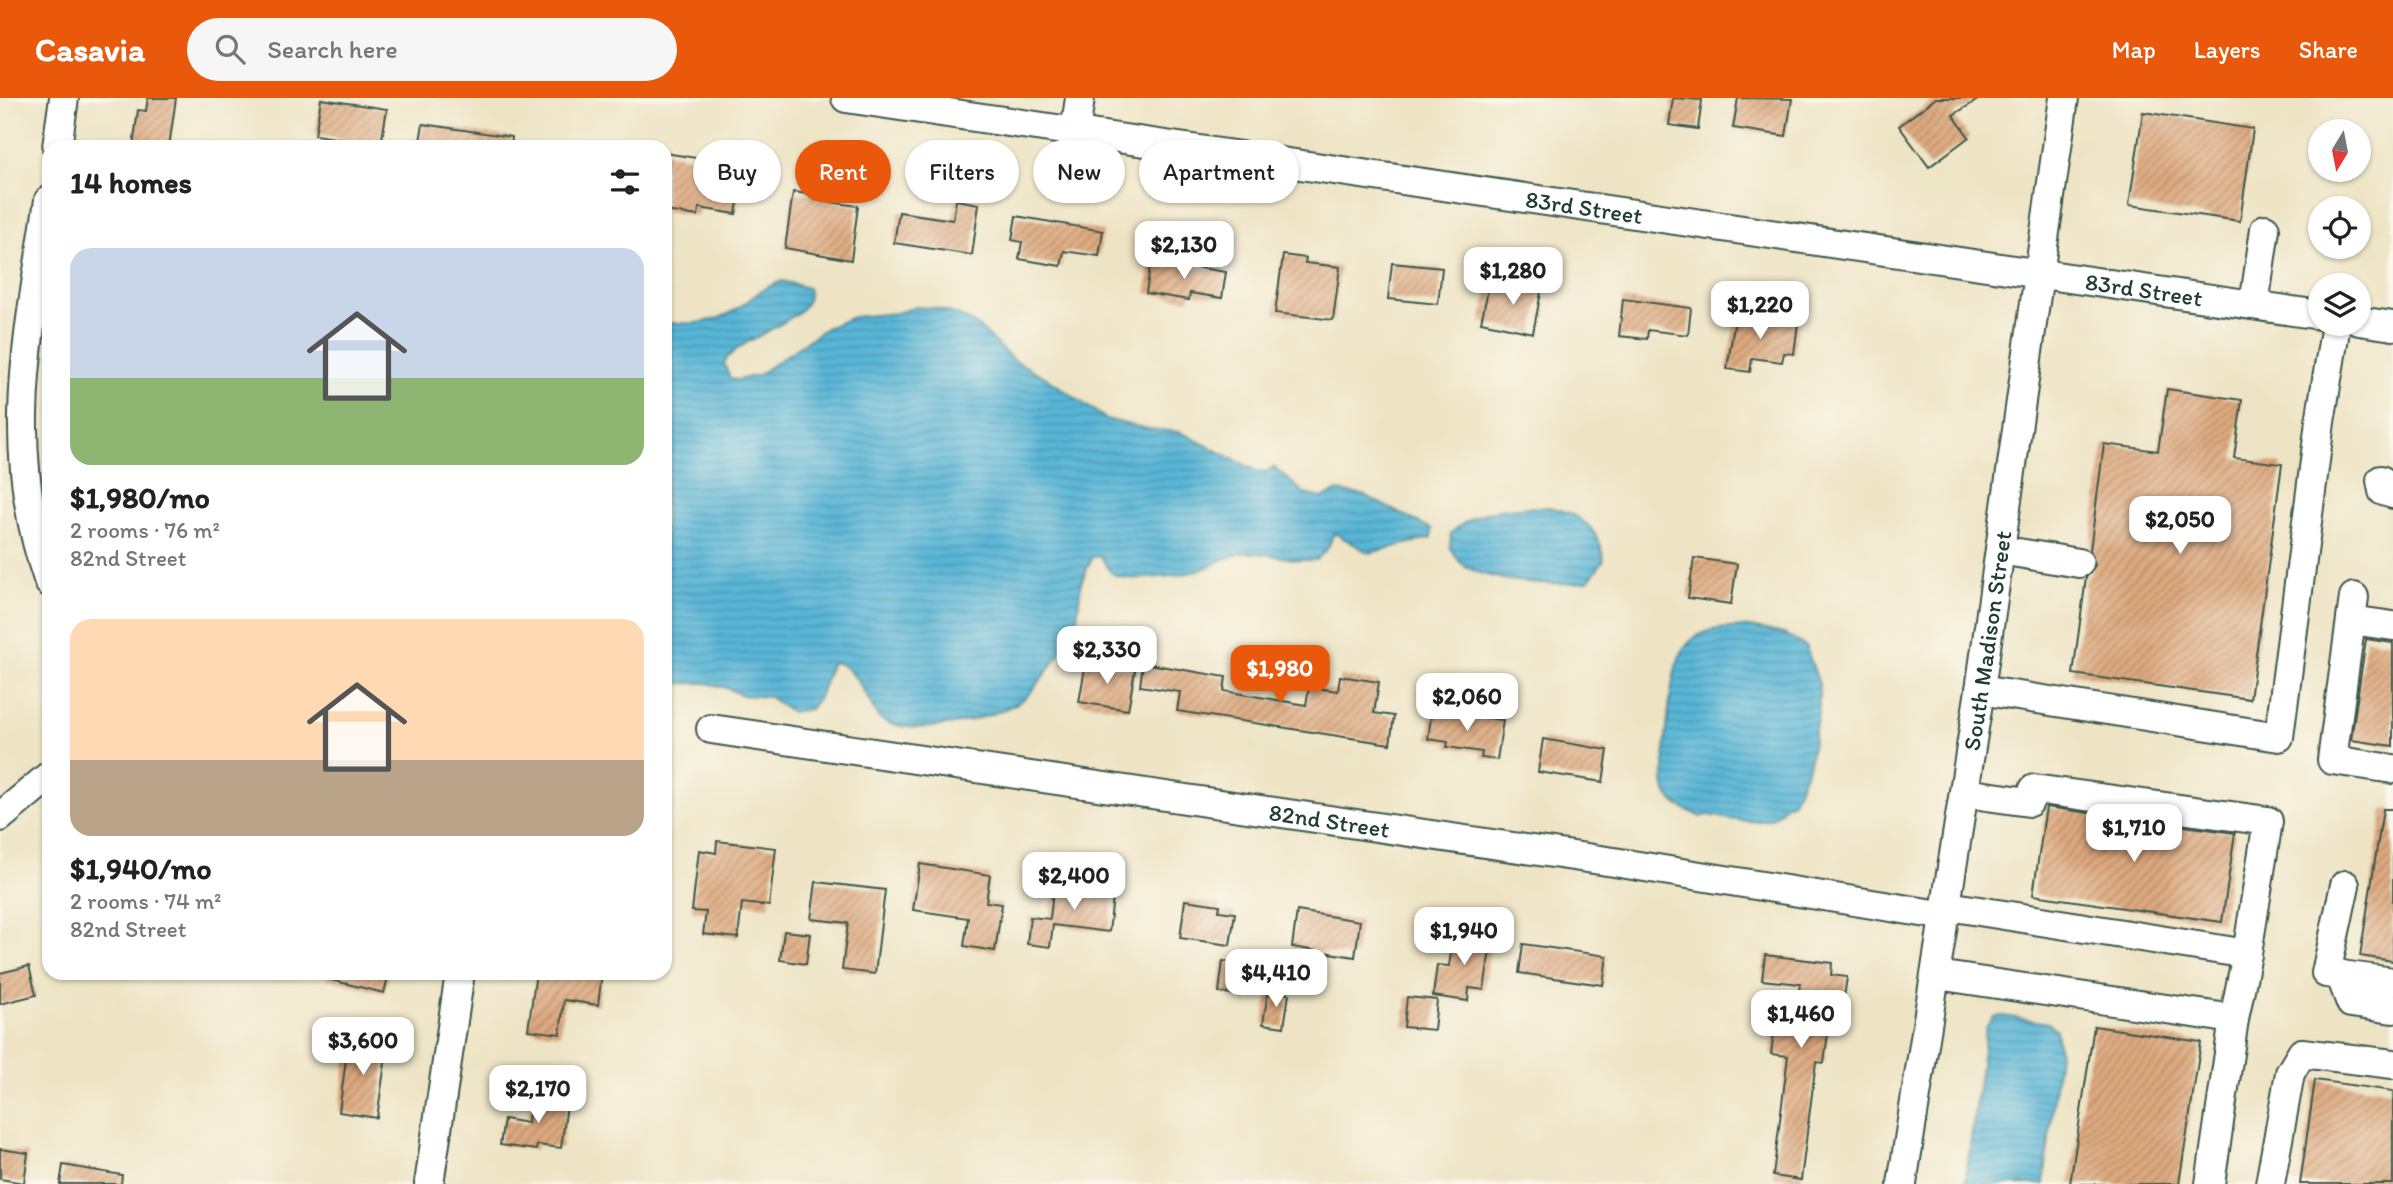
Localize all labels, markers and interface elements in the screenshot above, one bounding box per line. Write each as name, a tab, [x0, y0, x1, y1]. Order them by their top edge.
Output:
search box	[187, 18, 677, 81]
text: Casavia	[35, 30, 145, 69]
icon: search	[211, 30, 249, 68]
text: Search here	[267, 33, 398, 65]
text: Map	[2112, 35, 2156, 64]
text: Layers	[2194, 35, 2261, 64]
text: Share	[2299, 35, 2358, 64]
north arrow	[2308, 119, 2371, 182]
map controls	[2308, 119, 2371, 336]
chip: Buy	[693, 140, 781, 203]
chip: Rent	[795, 140, 891, 203]
chip: Filters	[905, 140, 1019, 203]
chip: New	[1033, 140, 1125, 203]
chip: Apartment	[1139, 140, 1299, 203]
icon: filters	[606, 163, 644, 201]
text: 14 homes	[70, 164, 192, 201]
street label: 83rd Street	[1524, 184, 1645, 230]
button: locate	[2308, 196, 2371, 259]
pin: $2,130	[1127, 222, 1241, 281]
text: $2,130	[1151, 230, 1217, 258]
pin: $1,280	[1456, 248, 1570, 307]
text: $1,280	[1480, 256, 1546, 284]
street label: 83rd Street	[2084, 266, 2204, 312]
button: layers	[2308, 273, 2371, 336]
pin: $1,220	[1703, 282, 1817, 341]
text: $1,220	[1727, 290, 1793, 318]
icon: home	[294, 293, 420, 419]
text: $1,980/mo	[70, 479, 210, 516]
pin: $2,050	[2123, 496, 2237, 556]
text: $2,050	[2145, 505, 2215, 533]
text: 2 rooms · 76 m²	[70, 516, 220, 544]
street label: South Madison Street	[1956, 529, 2017, 753]
text: 82nd Street	[70, 544, 186, 572]
pin: $2,330	[1050, 626, 1164, 686]
text: $2,330	[1073, 635, 1141, 663]
pin: $1,980	[1223, 646, 1337, 705]
text: $1,980	[1247, 654, 1313, 682]
icon: home	[294, 664, 420, 790]
pin: $2,060	[1410, 674, 1524, 733]
text: $2,060	[1432, 682, 1502, 710]
street label: 82nd Street	[1267, 797, 1392, 843]
pin: $1,710	[2077, 804, 2191, 864]
text: $1,710	[2102, 813, 2166, 841]
text: $1,940/mo	[70, 850, 212, 887]
pin: $2,400	[1017, 852, 1131, 912]
text: $2,400	[1038, 861, 1110, 889]
text: 2 rooms · 74 m²	[70, 887, 222, 915]
pin: $1,940	[1407, 908, 1521, 967]
text: 82nd Street	[70, 915, 186, 943]
text: $1,940	[1430, 916, 1498, 944]
pin: $4,410	[1219, 950, 1333, 1009]
text: $4,410	[1241, 958, 1311, 986]
pin: $1,460	[1744, 990, 1858, 1050]
text: $1,460	[1767, 999, 1835, 1027]
pin: $3,600	[306, 1018, 420, 1077]
text: $3,600	[328, 1026, 398, 1054]
pin: $2,170	[481, 1066, 595, 1125]
text: $2,170	[505, 1074, 571, 1102]

